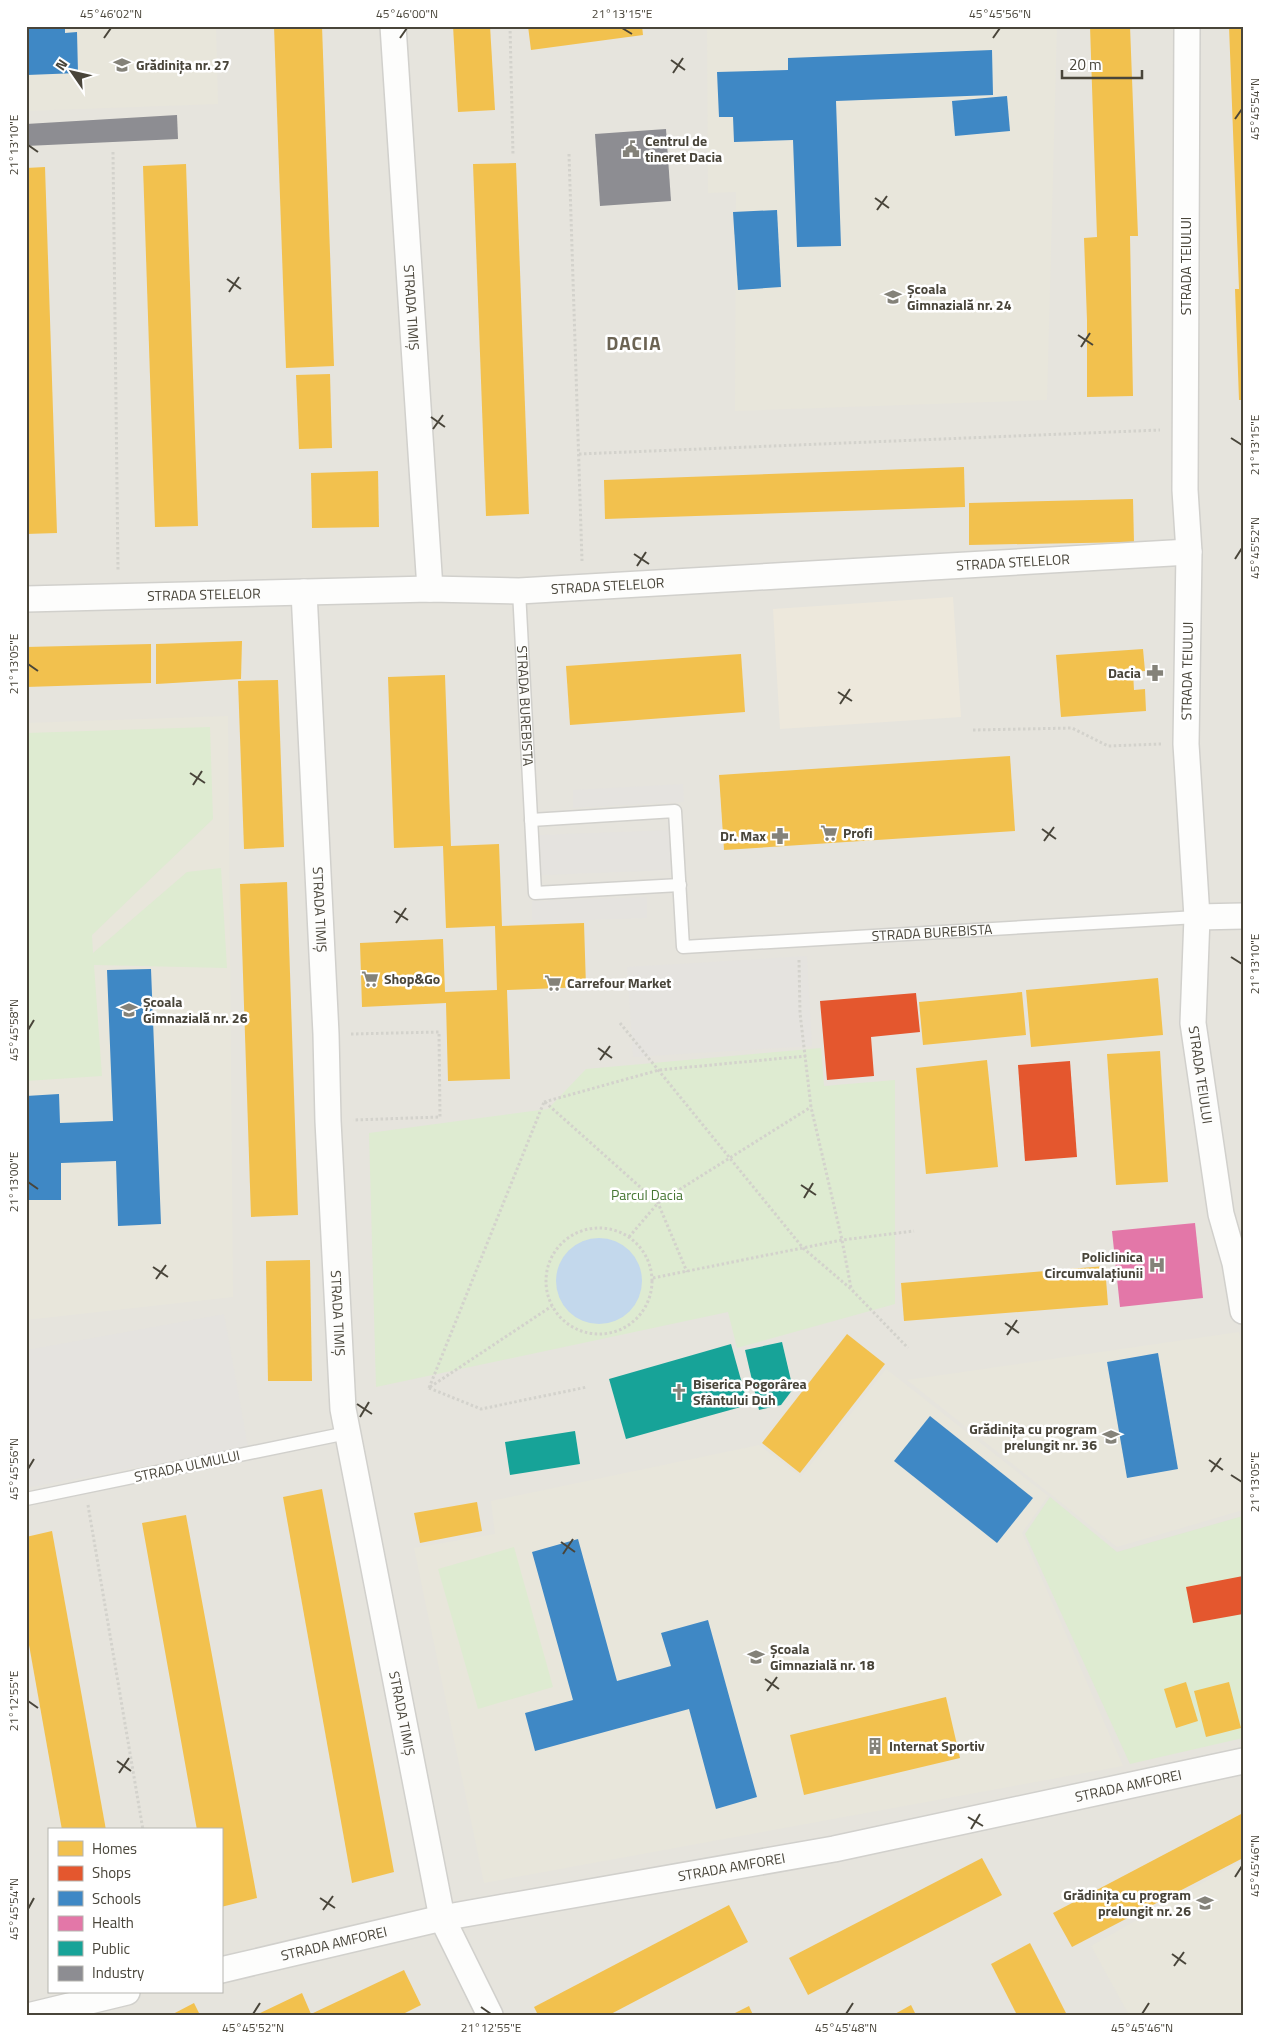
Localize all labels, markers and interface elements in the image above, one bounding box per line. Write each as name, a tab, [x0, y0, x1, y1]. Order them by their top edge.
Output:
text: 45°46'02"N	[80, 4, 142, 23]
text: 45°46'00"N	[376, 4, 438, 23]
text: 21°13'15"E	[592, 4, 653, 23]
text: 45°45'56"N	[969, 4, 1031, 23]
north arrow	[48, 48, 98, 98]
scale bar	[1062, 48, 1142, 80]
text: 20 m	[1069, 53, 1102, 76]
place label: Grădinița nr. 27	[136, 54, 230, 75]
text: N	[49, 55, 72, 74]
school or university icon: Grădinița nr. 27	[112, 55, 132, 75]
text: 45°45'54"N	[1245, 78, 1264, 140]
text: 21°13'10"E	[4, 114, 23, 175]
place label: Centrul de tineret Dacia	[645, 130, 722, 167]
public building icon: Centrul de tineret Dacia	[621, 139, 641, 159]
street label: STRADA TEIULUI	[1175, 217, 1196, 315]
street label: STRADA TIMIȘ	[399, 264, 425, 351]
place label: Școala Gimnazială nr. 24	[907, 278, 1012, 315]
school or university icon: Școala Gimnazială nr. 24	[883, 287, 903, 307]
district label: DACIA	[606, 328, 662, 357]
text: 21°13'15"E	[1245, 414, 1264, 475]
text: 45°45'52"N	[1245, 517, 1264, 579]
street label: STRADA STELELOR	[956, 548, 1070, 576]
street label: STRADA STELELOR	[550, 572, 665, 599]
street label: STRADA STELELOR	[147, 582, 261, 606]
street label: STRADA TEIULUI	[1175, 621, 1198, 720]
text: 21°13'05"E	[4, 633, 23, 694]
street label: STRADA BUREBISTA	[512, 645, 539, 767]
place label: Dacia	[1108, 662, 1141, 683]
pharmacy icon: Dacia	[1145, 663, 1165, 683]
place label: Profi	[843, 822, 873, 843]
supermarket icon: Profi	[819, 823, 839, 843]
place label: Dr. Max	[720, 825, 766, 846]
pharmacy icon: Dr. Max	[770, 826, 790, 846]
street label: STRADA TIMIȘ	[308, 866, 333, 953]
street label: STRADA BUREBISTA	[871, 918, 994, 946]
text: 21°13'10"E	[1245, 933, 1264, 994]
place label: Shop&Go	[384, 968, 440, 989]
supermarket icon: Shop&Go	[360, 969, 380, 989]
place label: Carrefour Market	[567, 972, 671, 993]
supermarket icon: Carrefour Market	[543, 973, 563, 993]
place label: Școala Gimnazială nr. 26	[143, 991, 248, 1028]
text: 45°45'58"N	[4, 999, 23, 1061]
school or university icon: Școala Gimnazială nr. 26	[119, 1000, 139, 1020]
street label: STRADA TEIULUI	[1184, 1024, 1219, 1125]
text: 21°13'00"E	[4, 1151, 23, 1212]
park label: Parcul Dacia	[611, 1184, 683, 1205]
place label: Policlinica Circumvalațiunii	[1045, 1246, 1143, 1283]
hospital icon: Policlinica Circumvalațiunii	[1147, 1255, 1167, 1275]
street label: STRADA TIMIȘ	[326, 1270, 351, 1357]
place label: Biserica Pogorârea Sfântului Duh	[693, 1373, 807, 1410]
church icon: Biserica Pogorârea Sfântului Duh	[669, 1382, 689, 1402]
place label: Grădinița cu program prelungit nr. 36	[969, 1418, 1097, 1455]
school or university icon: Grădinița cu program prelungit nr. 36	[1101, 1427, 1121, 1447]
text: 45°45'56"N	[4, 1438, 23, 1500]
street label: STRADA ULMULUI	[132, 1444, 242, 1487]
text: 21°13'05"E	[1245, 1451, 1264, 1512]
place label: Școala Gimnazială nr. 18	[770, 1638, 875, 1675]
school or university icon: Școala Gimnazială nr. 18	[746, 1647, 766, 1667]
street label: STRADA TIMIȘ	[384, 1669, 421, 1757]
text: 21°12'55"E	[4, 1670, 23, 1731]
place label: Internat Sportiv	[889, 1735, 985, 1756]
building icon: Internat Sportiv	[865, 1736, 885, 1756]
street label: STRADA AMFOREI	[1073, 1764, 1183, 1807]
legend	[48, 1828, 222, 1994]
text: 45°45'46"N	[1245, 1835, 1264, 1897]
text: Homes	[92, 1837, 137, 1860]
street label: STRADA AMFOREI	[676, 1847, 787, 1886]
text: Shops	[92, 1861, 131, 1884]
text: 45°45'54"N	[4, 1878, 23, 1940]
place label: Grădinița cu program prelungit nr. 26	[1063, 1884, 1191, 1921]
text: Schools	[92, 1887, 141, 1910]
school or university icon: Grădinița cu program prelungit nr. 26	[1195, 1893, 1215, 1913]
text: Health	[92, 1911, 134, 1934]
street label: STRADA AMFOREI	[279, 1920, 389, 1966]
text: Public	[92, 1937, 130, 1960]
text: Industry	[92, 1961, 144, 1984]
text: 45°45'52"N	[222, 2018, 284, 2037]
text: 21°12'55"E	[461, 2018, 522, 2037]
text: 45°45'48"N	[815, 2018, 877, 2037]
text: 45°45'46"N	[1111, 2018, 1173, 2037]

